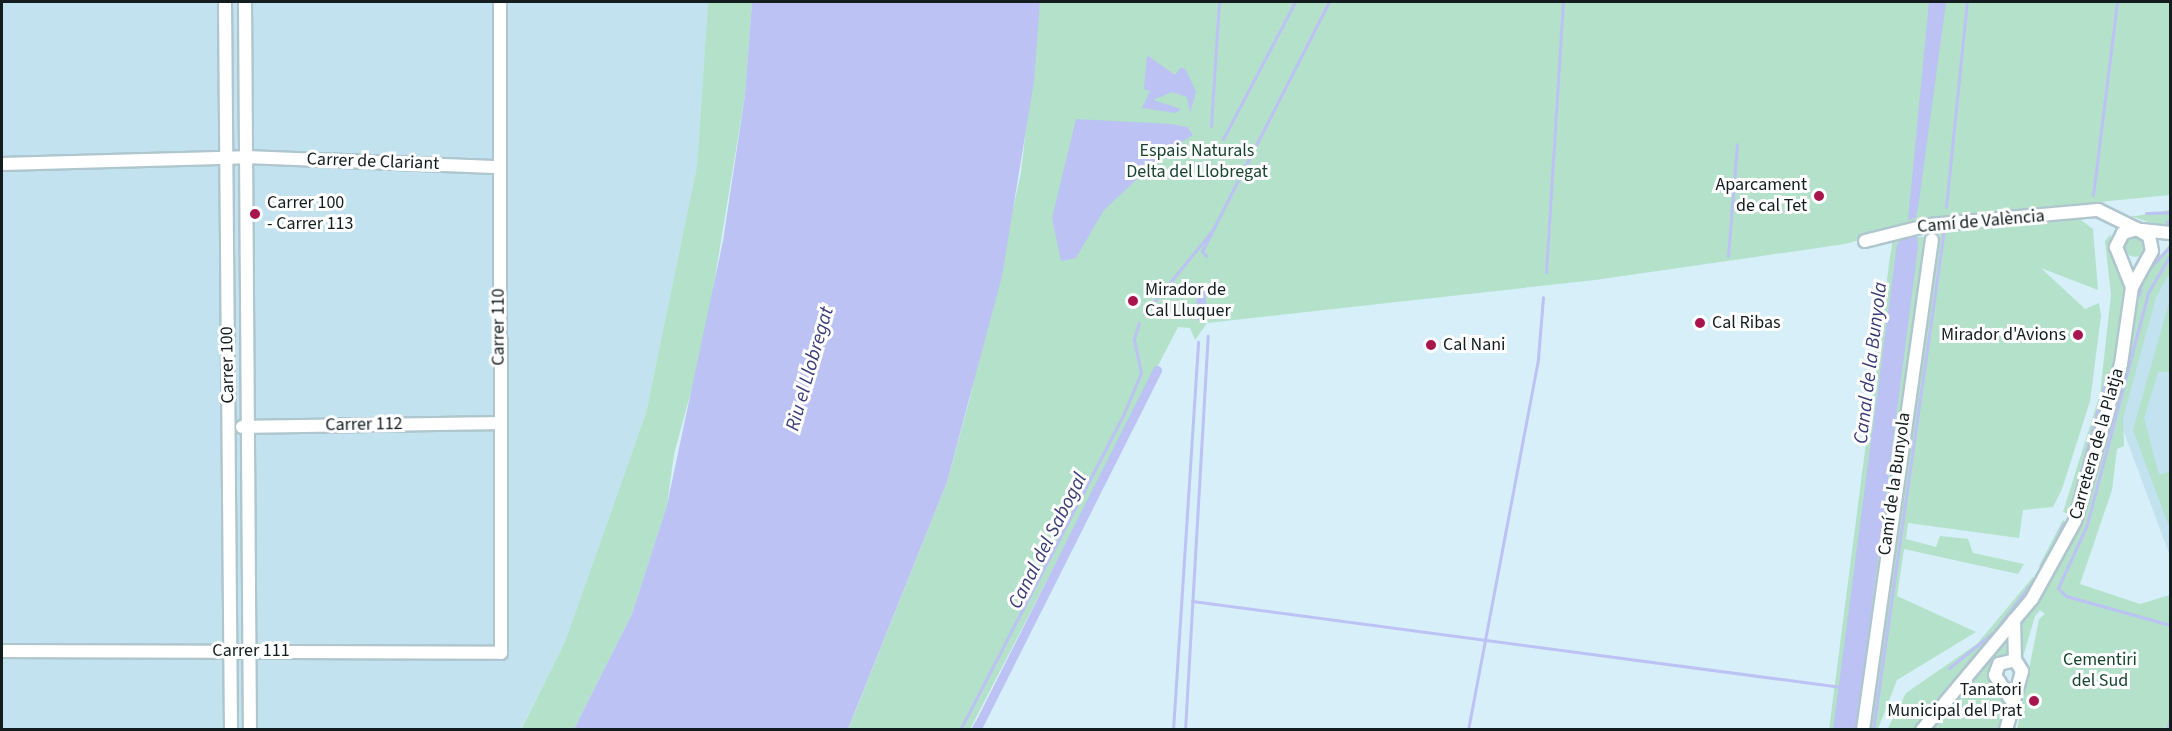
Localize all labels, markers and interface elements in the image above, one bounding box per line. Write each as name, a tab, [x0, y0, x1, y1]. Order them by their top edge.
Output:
park label: Espais Naturals Delta del Llobregat	[1126, 141, 1268, 184]
street label: Carrer de Clariant	[306, 149, 440, 175]
place label: Aparcament de cal Tet	[1715, 175, 1807, 218]
marker: Aparcament de cal Tet	[1812, 189, 1826, 203]
place label: Carrer 100 - Carrer 113	[267, 193, 353, 236]
street label: Camí de València	[1916, 206, 2046, 238]
marker: Carrer 100 - Carrer 113	[248, 207, 262, 221]
place label: Mirador de Cal Lluquer	[1145, 280, 1231, 322]
water label: Canal de la Bunyola	[1849, 281, 1893, 445]
street label: Carrer 110	[488, 288, 510, 366]
marker: Mirador de Cal Lluquer	[1126, 294, 1140, 308]
water label: Riu el Llobregat	[781, 304, 839, 434]
place label: Cal Ribas	[1712, 312, 1781, 334]
marker: Cal Ribas	[1693, 316, 1707, 330]
place label: Mirador d'Avions	[1941, 324, 2066, 346]
street label: Carrer 100	[217, 326, 239, 404]
marker: Mirador d'Avions	[2071, 328, 2085, 342]
place label: Cal Nani	[1443, 334, 1506, 356]
marker: Cal Nani	[1424, 338, 1438, 352]
street label: Carretera de la Platja	[2065, 366, 2129, 522]
street label: Camí de la Bunyola	[1874, 411, 1916, 557]
street label: Carrer 112	[325, 414, 403, 436]
water label: Canal del Sabogal	[1003, 469, 1093, 613]
street label: Carrer 111	[212, 640, 290, 662]
park label: Cementiri del Sud	[2063, 650, 2137, 692]
place label: Tanatori Municipal del Prat	[1887, 680, 2022, 722]
marker: Tanatori Municipal del Prat	[2027, 694, 2041, 708]

